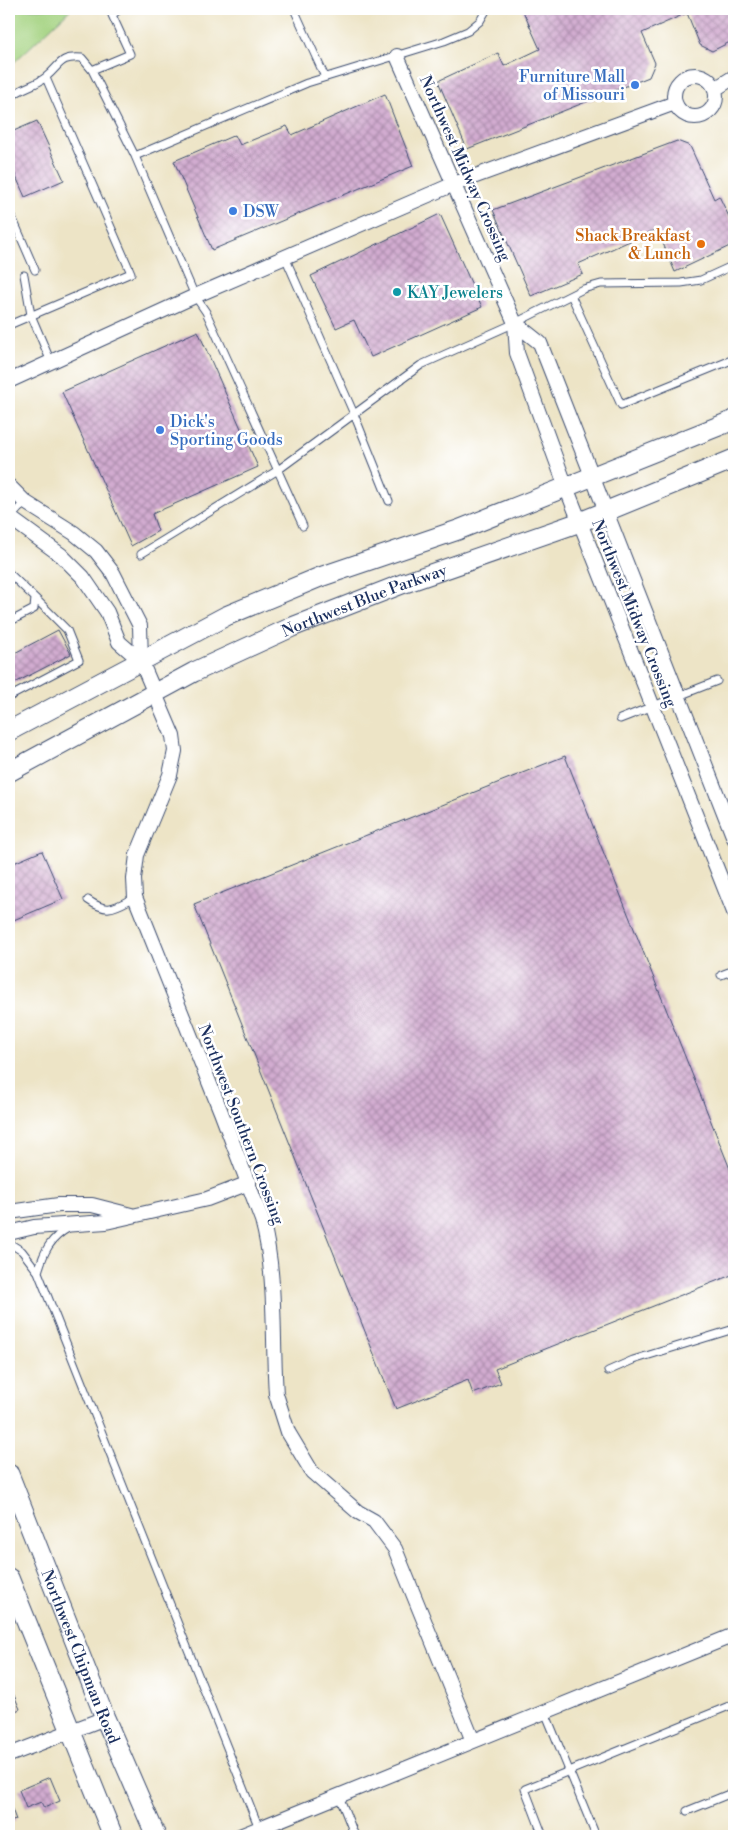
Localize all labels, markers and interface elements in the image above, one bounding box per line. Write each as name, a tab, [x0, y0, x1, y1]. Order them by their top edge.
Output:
place label: Furniture Mall of Missouri	[519, 67, 625, 105]
street label: Northwest Midway Crossing	[415, 72, 515, 265]
marker: Furniture Mall of Missouri	[629, 79, 641, 91]
place label: DSW	[243, 202, 279, 222]
marker: DSW	[227, 205, 239, 217]
place label: Shack Breakfast & Lunch	[575, 226, 691, 264]
marker: Shack Breakfast & Lunch	[695, 238, 707, 250]
place label: KAY Jewelers	[407, 283, 503, 303]
marker: KAY Jewelers	[391, 286, 403, 298]
place label: Dick's Sporting Goods	[170, 412, 283, 450]
marker: Dick's Sporting Goods	[154, 424, 166, 436]
street label: Northwest Midway Crossing	[587, 516, 681, 711]
street label: Northwest Blue Parkway	[278, 560, 450, 641]
street label: Northwest Southern Crossing	[194, 1021, 289, 1228]
street label: Northwest Chipman Road	[37, 1567, 124, 1747]

